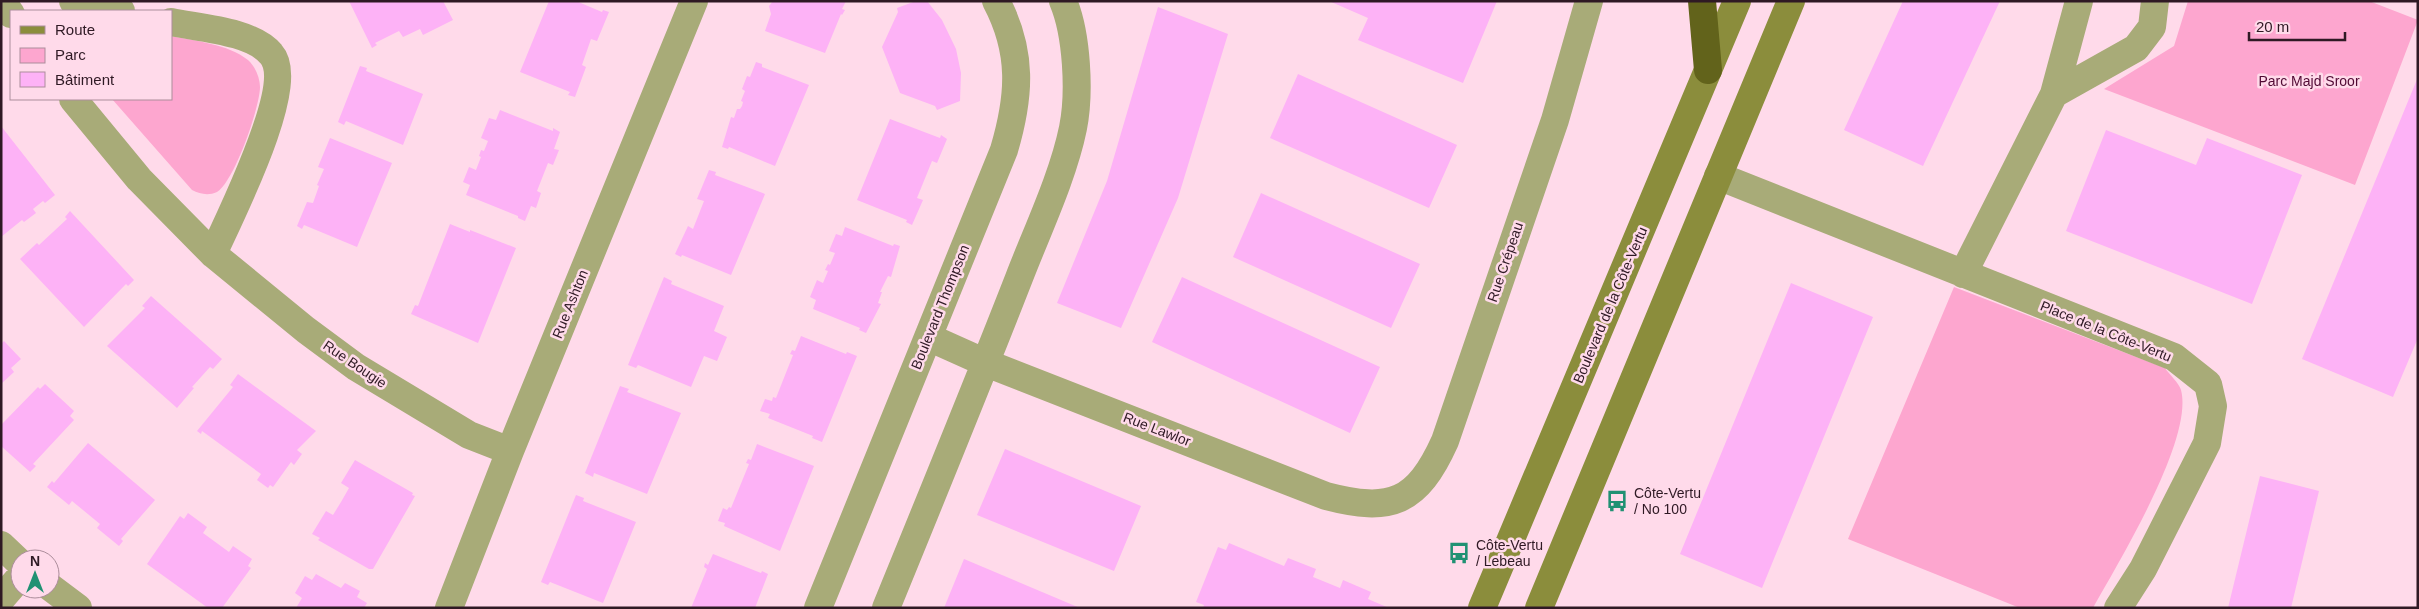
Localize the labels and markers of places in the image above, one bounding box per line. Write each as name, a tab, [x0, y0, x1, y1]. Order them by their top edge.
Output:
place label: Côte-Vertu / No 100	[1634, 485, 1701, 517]
bus stop icon: Côte-Vertu / No 100	[1604, 488, 1630, 514]
place label: Côte-Vertu / Lebeau	[1476, 537, 1543, 569]
bus stop icon: Côte-Vertu / Lebeau	[1446, 540, 1472, 566]

